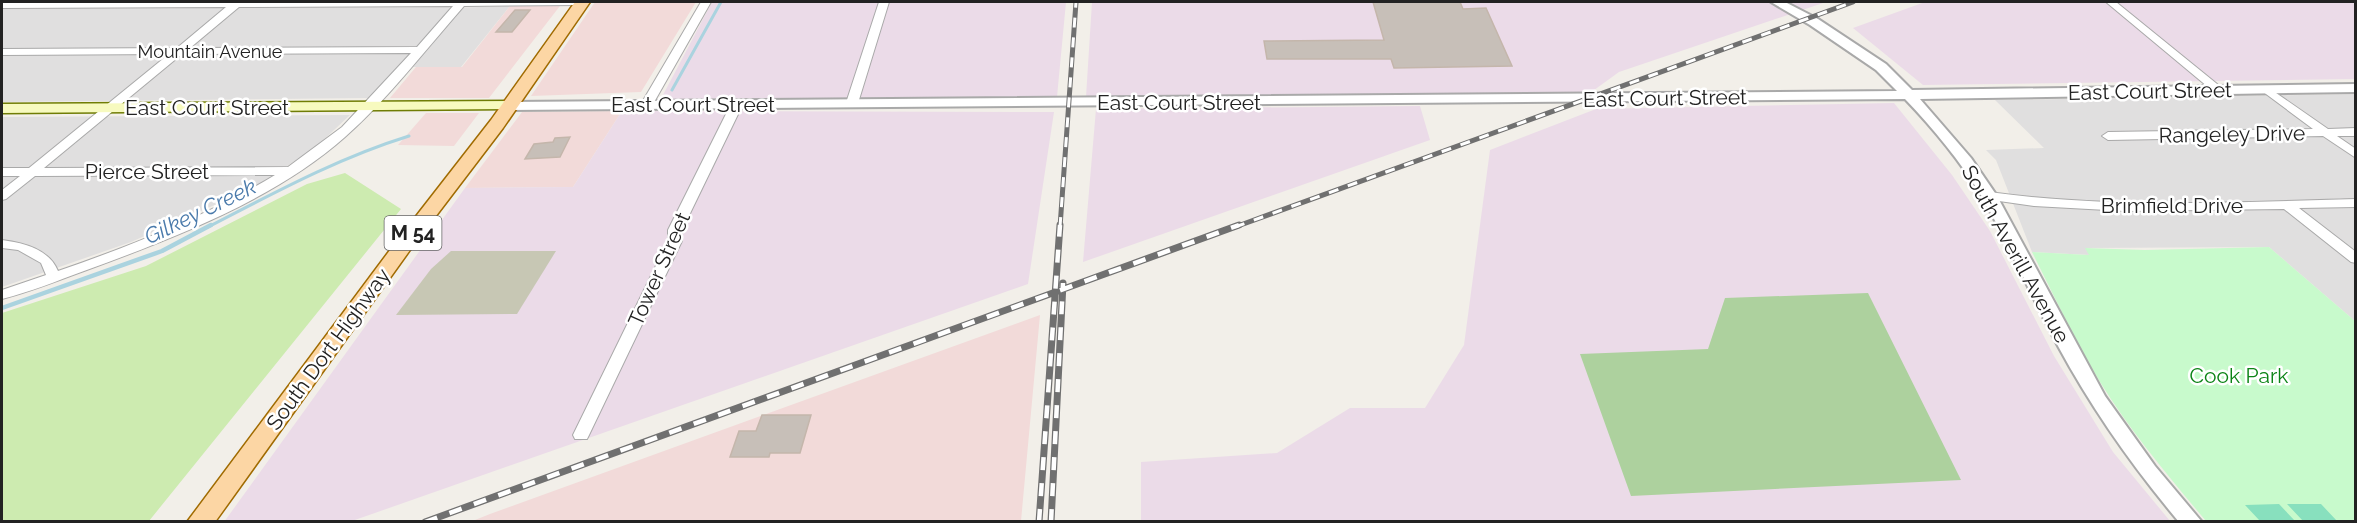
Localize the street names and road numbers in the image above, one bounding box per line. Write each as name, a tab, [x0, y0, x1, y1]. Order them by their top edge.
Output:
street label: Mountain Avenue	[138, 41, 283, 62]
street label: East Court Street	[2068, 77, 2232, 105]
street label: East Court Street	[1583, 84, 1747, 112]
street label: East Court Street	[1097, 90, 1261, 115]
street label: East Court Street	[611, 92, 775, 117]
street label: East Court Street	[125, 95, 289, 120]
street label: Rangeley Drive	[2159, 120, 2305, 148]
street label: Pierce Street	[85, 159, 209, 184]
street label: South Averill Avenue	[1957, 161, 2075, 347]
street label: Brimfield Drive	[2101, 193, 2243, 218]
street label: Tower Street	[623, 208, 695, 330]
road number: M 54	[384, 216, 442, 250]
street label: South Dort Highway	[261, 263, 395, 435]

